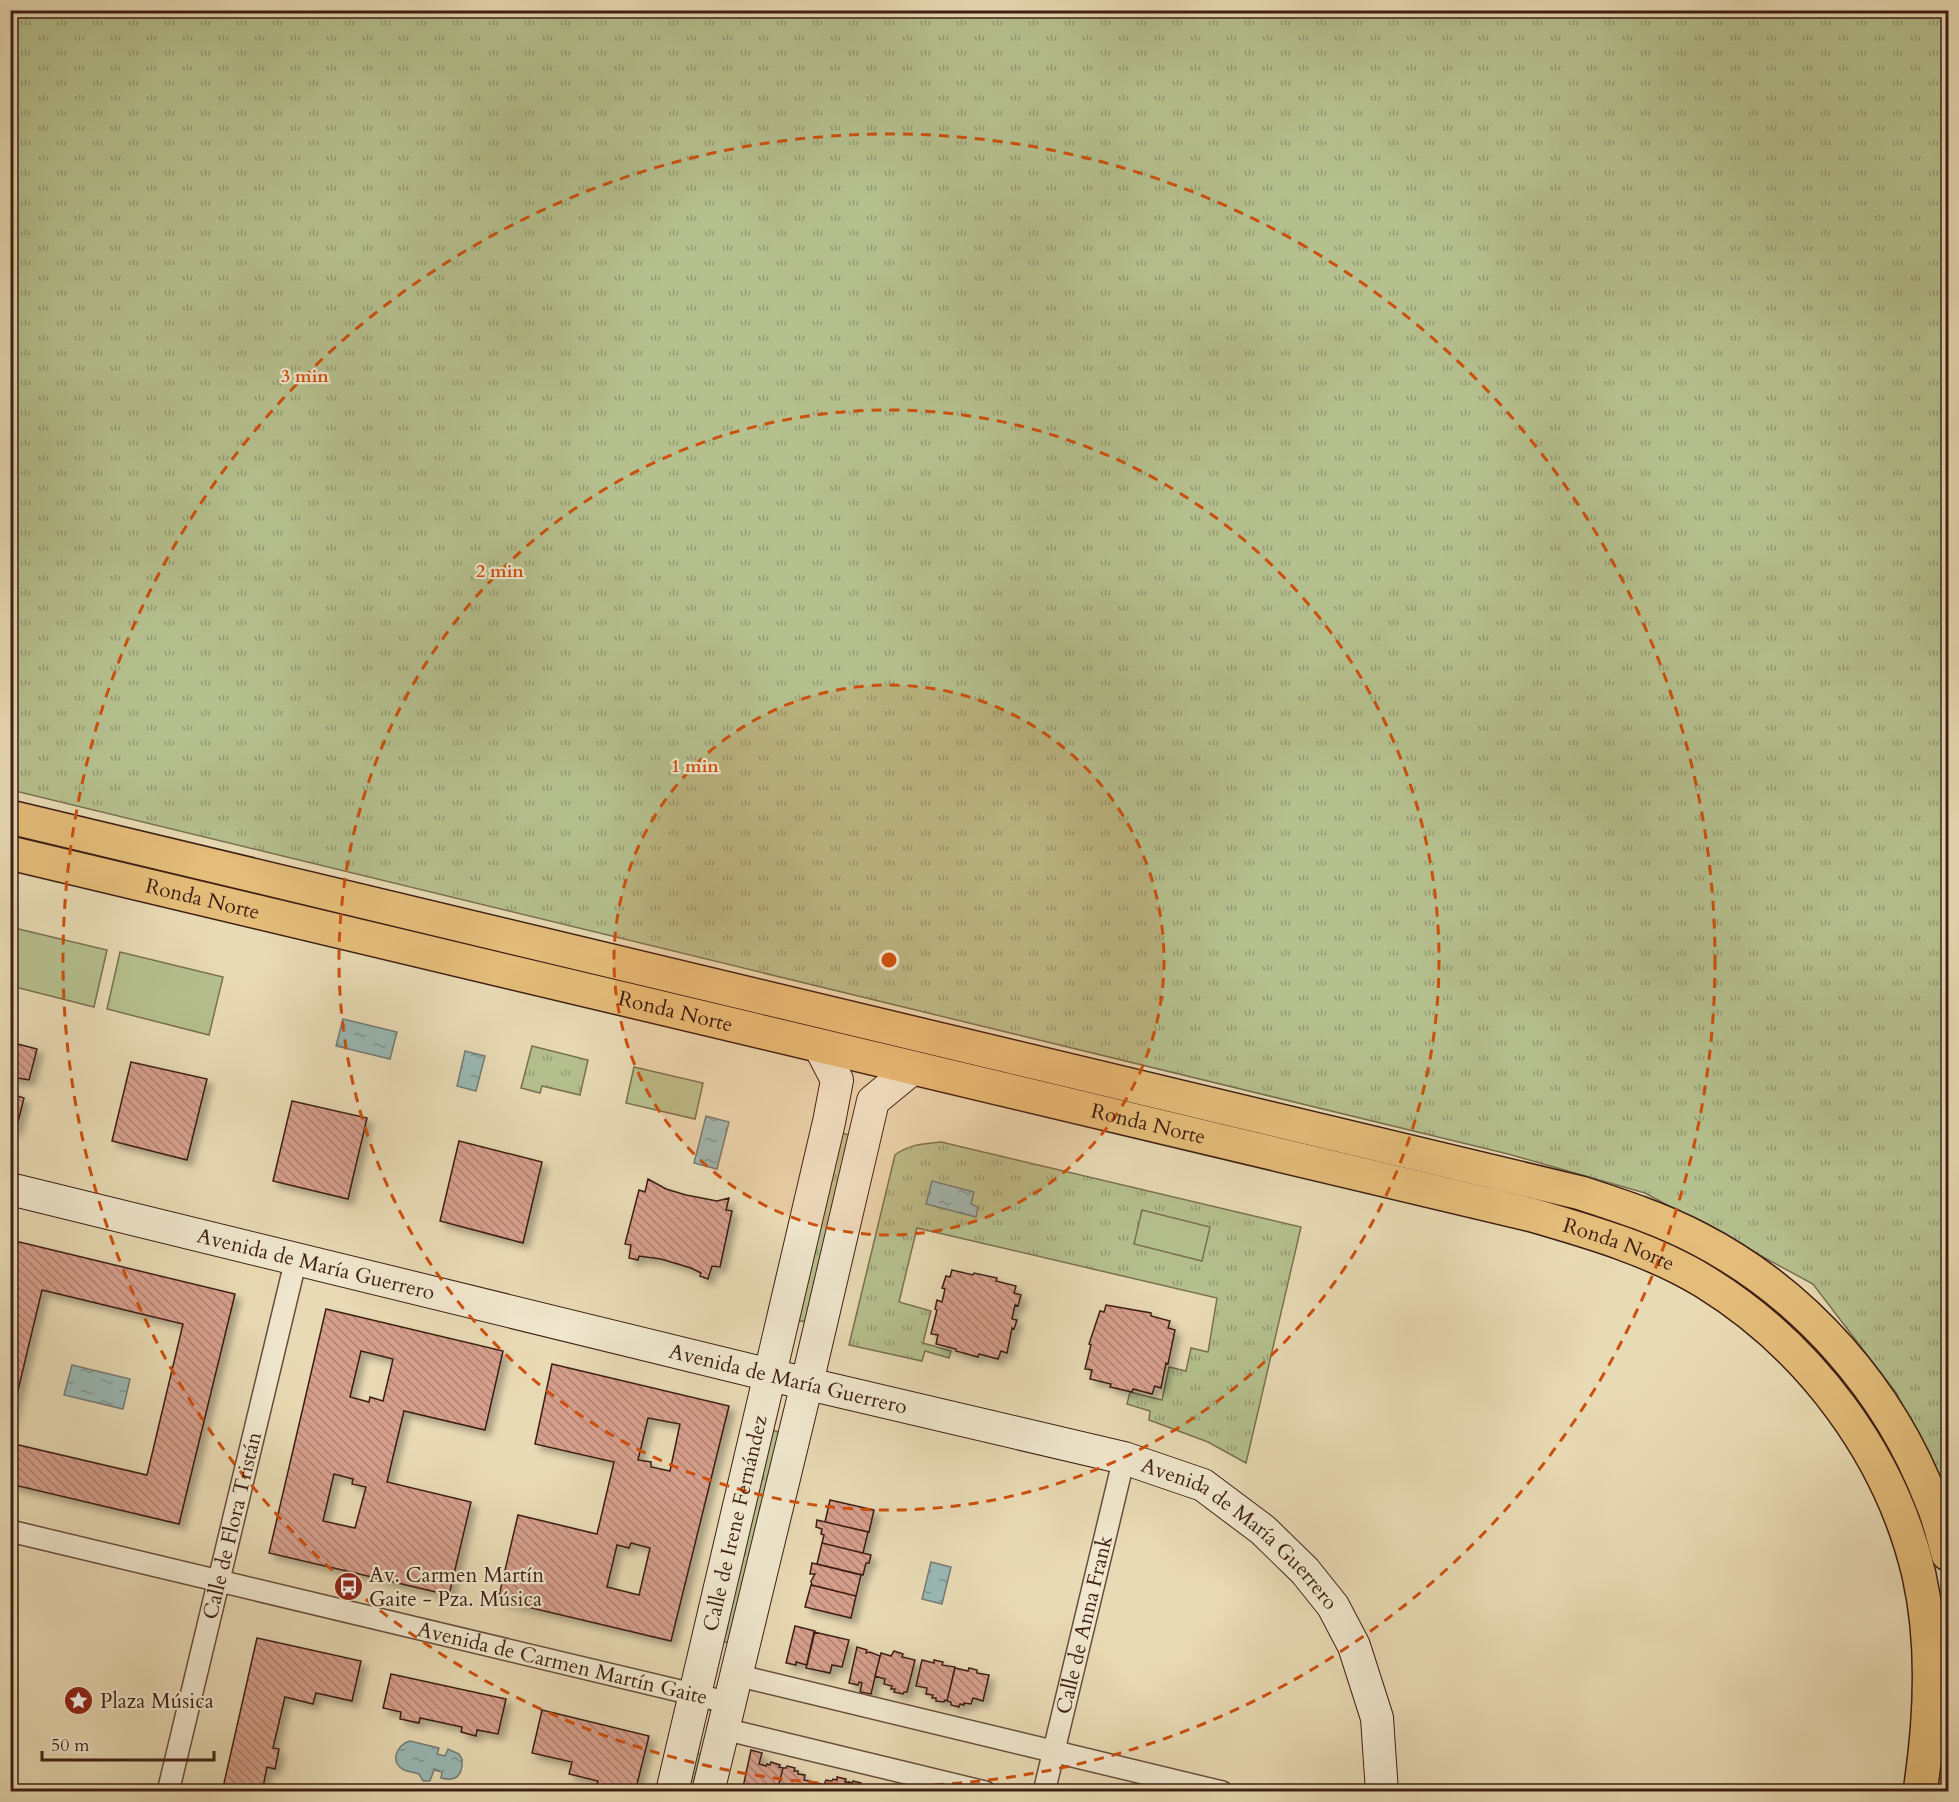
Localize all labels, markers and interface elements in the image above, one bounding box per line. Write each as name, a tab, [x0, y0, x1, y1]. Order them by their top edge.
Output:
text: 3 min	[281, 364, 329, 389]
text: 2 min	[476, 559, 524, 584]
text: 1 min	[671, 754, 719, 779]
street label: Ronda Norte	[142, 871, 263, 926]
centre of rings	[879, 950, 899, 970]
street label: Ronda Norte	[615, 984, 736, 1039]
street label: Ronda Norte	[1088, 1096, 1208, 1151]
street label: Ronda Norte	[1560, 1210, 1680, 1278]
street label: Avenida de María Guerrero	[194, 1221, 438, 1307]
street label: Avenida de María Guerrero	[666, 1336, 910, 1421]
street label: Calle de Irene Fernández	[696, 1412, 774, 1634]
street label: Calle de Flora Tristán	[195, 1429, 269, 1622]
street label: Avenida de María Guerrero	[1137, 1450, 1345, 1616]
street label: Calle de Anna Frank	[1049, 1532, 1120, 1717]
place label: Av. Carmen Martín Gaite - Pza. Música	[369, 1561, 544, 1614]
bus stop icon: Av. Carmen Martín Gaite - Pza. Música	[332, 1571, 364, 1603]
street label: Avenida de Carmen Martín Gaite	[414, 1614, 710, 1712]
place icon: Plaza Música	[63, 1685, 95, 1717]
place label: Plaza Música	[100, 1687, 214, 1716]
scale bar	[42, 1724, 214, 1762]
text: 50 m	[51, 1733, 90, 1758]

